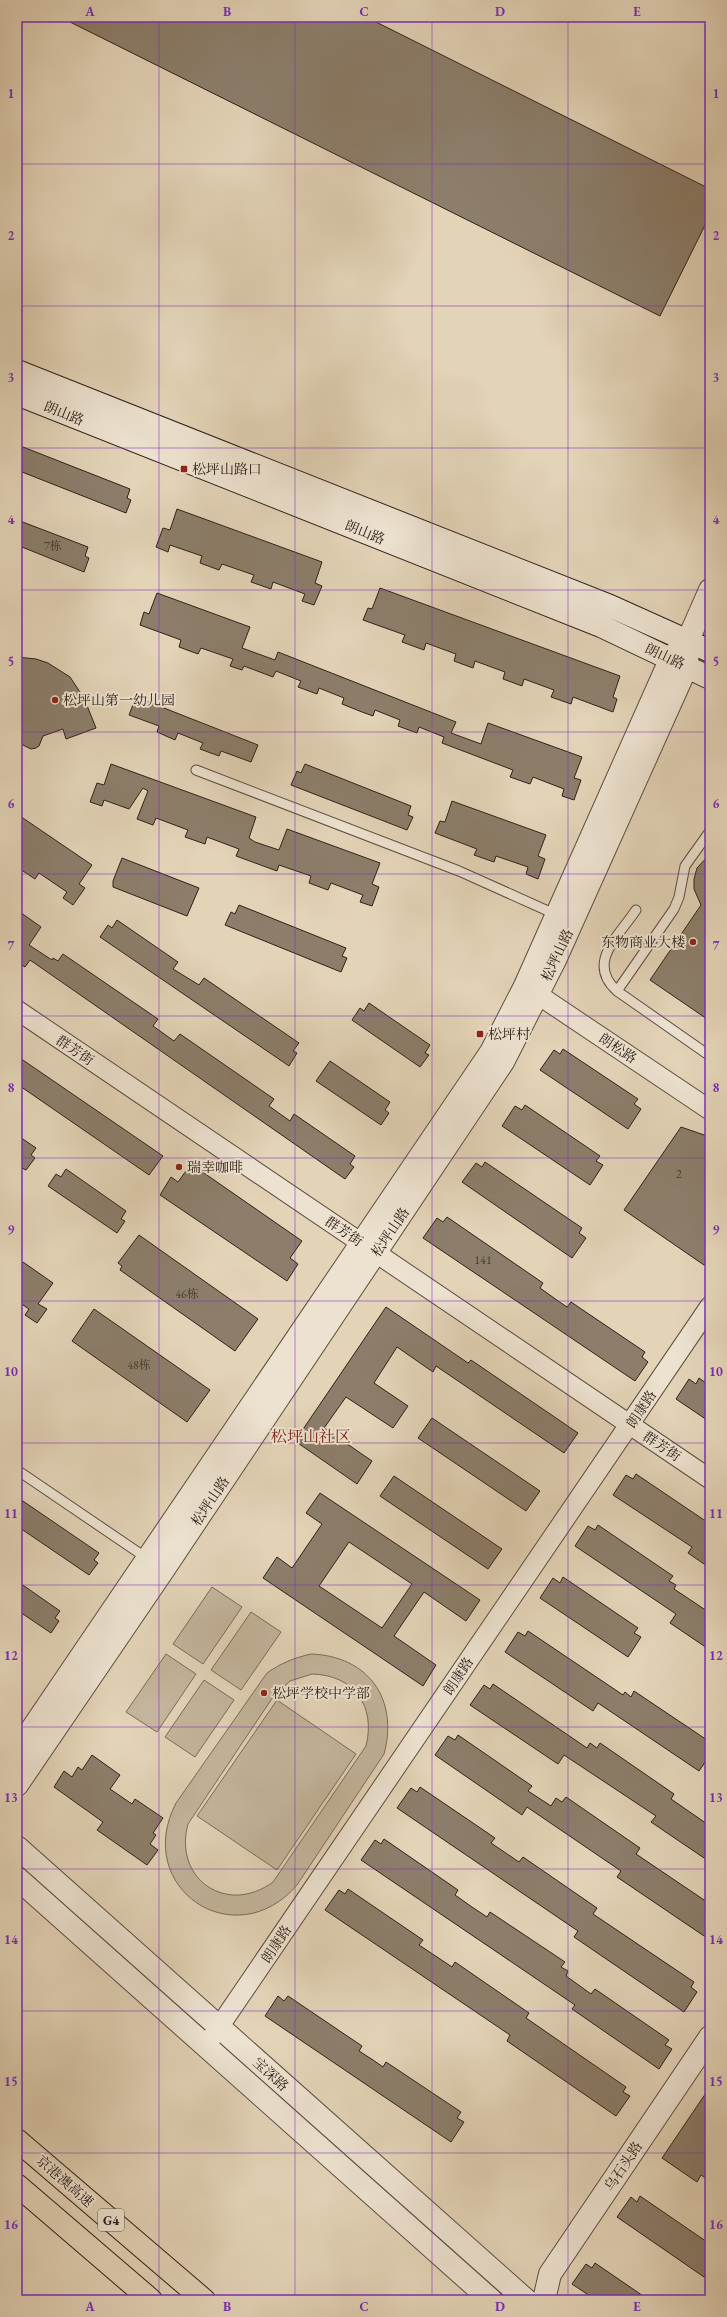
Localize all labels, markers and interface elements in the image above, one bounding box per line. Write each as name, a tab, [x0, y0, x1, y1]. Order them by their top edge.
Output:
text: A	[84, 3, 95, 20]
text: B	[223, 3, 231, 20]
text: C	[359, 3, 369, 20]
text: D	[495, 3, 505, 20]
text: E	[633, 3, 641, 20]
text: 1	[8, 85, 15, 102]
text: 1	[713, 85, 720, 102]
text: 2	[8, 227, 15, 244]
text: 2	[713, 227, 720, 244]
text: 3	[8, 369, 15, 386]
text: 3	[713, 369, 720, 386]
street label: 朗山路	[41, 397, 87, 429]
place label: 松坪山路口	[192, 460, 262, 478]
marker: 松坪山路口	[179, 464, 189, 474]
text: 4	[8, 511, 15, 528]
text: 4	[713, 511, 720, 528]
street label: 朗山路	[342, 516, 388, 548]
house number: 7栋	[44, 538, 62, 554]
street label: 朗山路	[642, 639, 688, 673]
text: 5	[8, 653, 14, 670]
text: 5	[713, 653, 719, 670]
place label: 松坪山第一幼儿园	[63, 691, 175, 709]
marker: 松坪山第一幼儿园	[50, 695, 60, 705]
text: 6	[8, 795, 15, 812]
text: 6	[713, 795, 720, 812]
street label: 松坪山路	[537, 926, 577, 984]
place label: 东物商业大楼	[601, 933, 685, 951]
text: 7	[8, 937, 15, 954]
marker: 东物商业大楼	[688, 937, 698, 947]
text: 7	[713, 937, 720, 954]
place label: 松坪村	[488, 1025, 530, 1043]
marker: 松坪村	[475, 1029, 485, 1039]
street label: 朗松路	[596, 1029, 640, 1067]
street label: 群芳街	[53, 1031, 97, 1069]
text: 8	[8, 1079, 15, 1096]
text: 8	[713, 1079, 720, 1096]
place label: 瑞幸咖啡	[187, 1158, 243, 1176]
marker: 瑞幸咖啡	[174, 1162, 184, 1172]
house number: 2	[676, 1166, 682, 1182]
street label: 松坪山路	[367, 1204, 413, 1260]
street label: 群芳街	[322, 1212, 366, 1250]
text: 9	[8, 1221, 15, 1238]
text: 9	[713, 1221, 720, 1238]
house number: 141	[474, 1252, 492, 1268]
house number: 46栋	[175, 1286, 199, 1302]
house number: 48栋	[127, 1357, 151, 1373]
text: 10	[4, 1363, 18, 1380]
text: 10	[709, 1363, 723, 1380]
street label: 朗康路	[622, 1387, 660, 1431]
district label: 松坪山社区	[271, 1426, 351, 1447]
street label: 群芳街	[640, 1427, 684, 1465]
street label: 松坪山路	[187, 1473, 233, 1529]
text: 11	[4, 1505, 18, 1522]
text: 11	[709, 1505, 723, 1522]
text: 12	[4, 1647, 18, 1664]
text: 12	[709, 1647, 723, 1664]
street label: 朗康路	[439, 1654, 477, 1698]
place label: 松坪学校中学部	[272, 1684, 370, 1702]
marker: 松坪学校中学部	[259, 1688, 269, 1698]
text: 13	[4, 1789, 18, 1806]
text: 13	[709, 1789, 723, 1806]
street label: 朗康路	[257, 1922, 295, 1966]
text: 14	[4, 1931, 18, 1948]
text: 14	[709, 1931, 723, 1948]
street label: 宝深路	[249, 2053, 293, 2095]
text: 15	[4, 2073, 18, 2090]
text: 15	[709, 2073, 723, 2090]
street label: 乌石头路	[600, 2138, 646, 2194]
street label: 京港澳高速	[33, 2151, 97, 2211]
road number: G4	[98, 2209, 124, 2231]
text: 16	[4, 2216, 18, 2233]
text: 16	[709, 2216, 723, 2233]
text: A	[84, 2298, 95, 2315]
text: B	[223, 2298, 231, 2315]
text: C	[359, 2298, 369, 2315]
text: D	[495, 2298, 505, 2315]
text: E	[633, 2298, 641, 2315]

